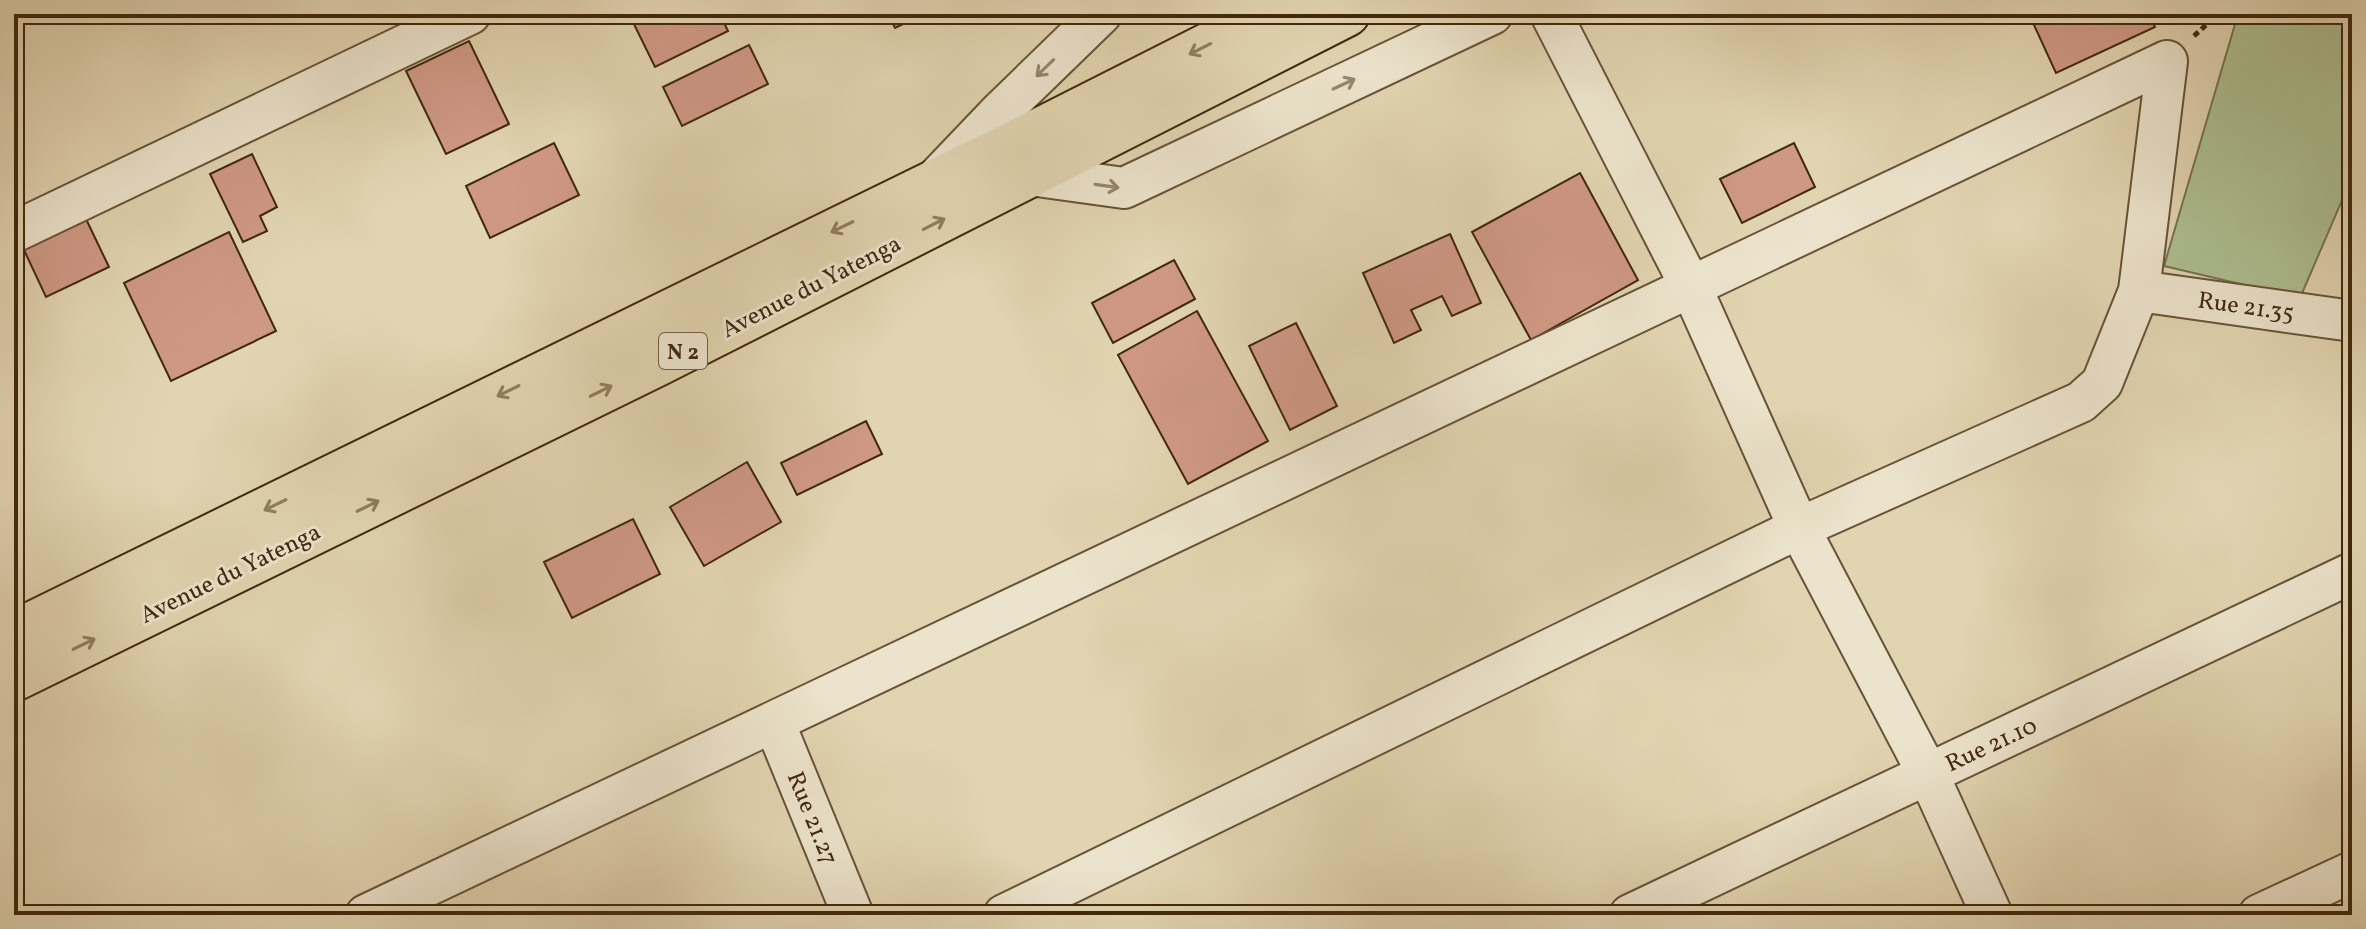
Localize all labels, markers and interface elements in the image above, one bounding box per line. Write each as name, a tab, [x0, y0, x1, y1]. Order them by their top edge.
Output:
one-way arrow	[1189, 42, 1213, 58]
one-way arrow	[1035, 59, 1055, 78]
one-way arrow	[1331, 76, 1355, 91]
one-way arrow	[1094, 179, 1119, 194]
one-way arrow	[921, 215, 945, 231]
one-way arrow	[831, 220, 855, 236]
street label: Avenue du Yatenga	[716, 228, 908, 348]
street label: Rue 21.35	[2195, 284, 2296, 332]
road number: N 2	[659, 333, 707, 369]
one-way arrow	[589, 383, 613, 398]
one-way arrow	[497, 384, 521, 399]
one-way arrow	[356, 497, 379, 512]
one-way arrow	[263, 498, 287, 513]
street label: Avenue du Yatenga	[135, 516, 327, 633]
one-way arrow	[72, 636, 95, 651]
street label: Rue 21.10	[1940, 710, 2043, 782]
street label: Rue 21.27	[777, 767, 845, 871]

